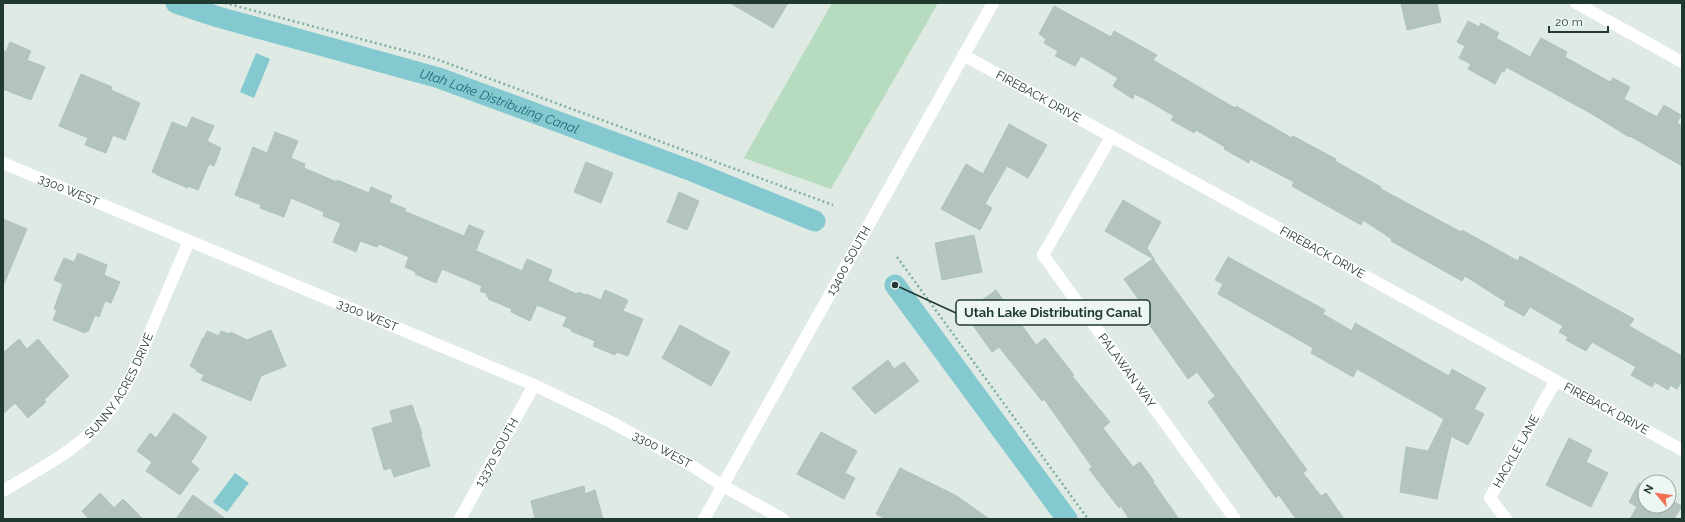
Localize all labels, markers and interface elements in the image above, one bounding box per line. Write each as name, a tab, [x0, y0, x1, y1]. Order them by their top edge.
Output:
scale bar	[1549, 8, 1608, 34]
text: 20 m	[1555, 15, 1583, 29]
water label: Utah Lake Distributing Canal	[418, 66, 581, 136]
street label: FIREBACK DRIVE	[994, 67, 1083, 125]
street label: 3300 WEST	[36, 171, 102, 210]
street label: 13400 SOUTH	[824, 224, 874, 298]
street label: FIREBACK DRIVE	[1278, 224, 1367, 281]
street label: 3300 WEST	[335, 296, 401, 335]
callout: Utah Lake Distributing Canal	[956, 300, 1150, 325]
text: Utah Lake Distributing Canal	[964, 305, 1143, 320]
street label: SUNNY ACRES DRIVE	[82, 331, 156, 441]
street label: PALAWAN WAY	[1095, 331, 1159, 410]
street label: FIREBACK DRIVE	[1561, 380, 1651, 437]
street label: HACKLE LANE	[1490, 412, 1542, 490]
street label: 13370 SOUTH	[472, 416, 521, 489]
street label: 3300 WEST	[630, 428, 694, 471]
north arrow	[1637, 474, 1677, 514]
text: N	[1641, 483, 1656, 496]

